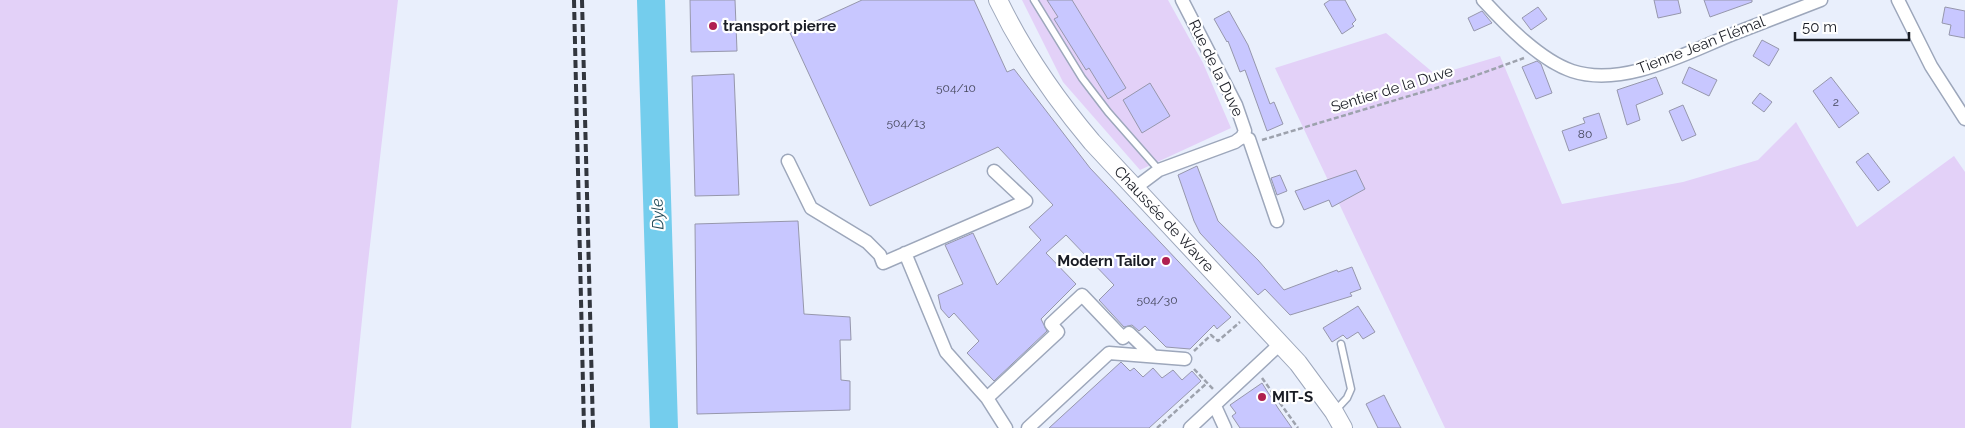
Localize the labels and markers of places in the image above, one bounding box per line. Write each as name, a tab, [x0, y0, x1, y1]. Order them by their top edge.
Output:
place label: transport pierre	[723, 17, 836, 35]
marker: transport pierre	[707, 20, 719, 32]
place label: Modern Tailor	[1057, 252, 1156, 270]
marker: Modern Tailor	[1160, 255, 1172, 267]
place label: MIT-S	[1272, 388, 1313, 406]
marker: MIT-S	[1256, 391, 1268, 403]

